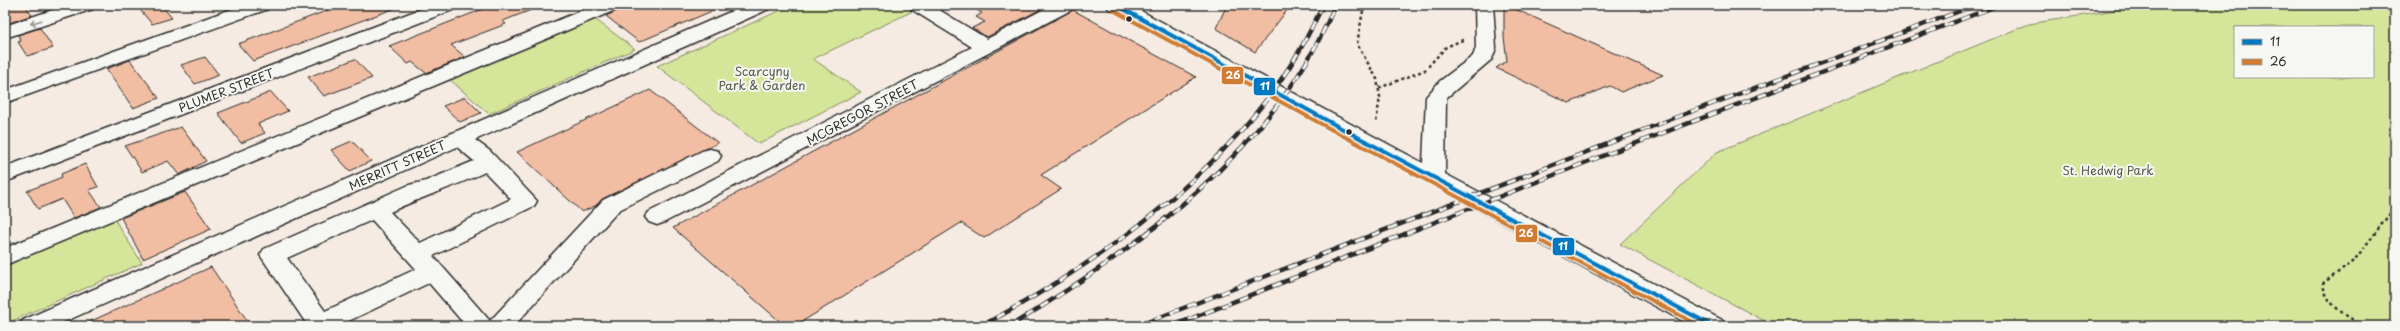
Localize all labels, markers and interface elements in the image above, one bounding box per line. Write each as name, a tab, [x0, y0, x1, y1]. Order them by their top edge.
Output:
unlabelled marker	[1124, 14, 1134, 24]
one-way arrow	[29, 19, 42, 26]
legend	[2234, 26, 2374, 78]
text: 11	[2270, 32, 2280, 50]
text: 26	[2270, 52, 2286, 70]
park label: Scarcyny Park & Garden	[718, 62, 806, 94]
street label: PLUMER STREET	[176, 63, 277, 116]
line badge: 26	[1221, 66, 1244, 85]
text: 26	[1226, 66, 1240, 83]
street label: MCGREGOR STREET	[803, 75, 922, 149]
line badge: 11	[1253, 77, 1276, 96]
text: 11	[1260, 77, 1270, 94]
unlabelled marker	[1344, 127, 1354, 137]
street label: MERRITT STREET	[346, 135, 449, 194]
park label: St. Hedwig Park	[2062, 161, 2154, 179]
line badge: 26	[1515, 224, 1538, 243]
text: 26	[1519, 224, 1533, 241]
line badge: 11	[1552, 237, 1575, 256]
text: 11	[1558, 237, 1568, 254]

